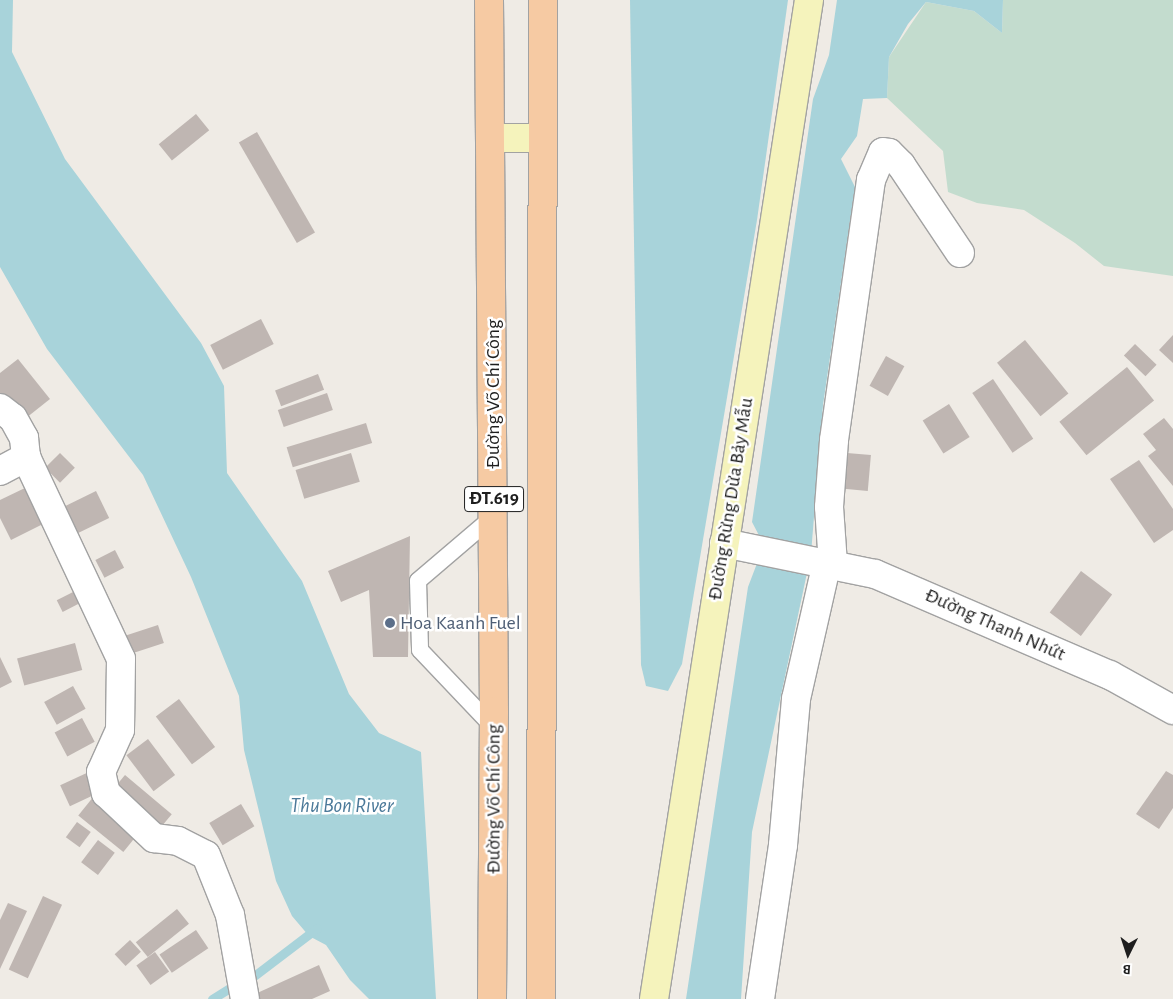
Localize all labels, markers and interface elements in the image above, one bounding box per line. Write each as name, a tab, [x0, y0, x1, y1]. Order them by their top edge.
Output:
street label: Đường Võ Chí Công	[481, 319, 505, 469]
street label: Đường Rừng Dừa Bảy Mẫu	[703, 396, 759, 602]
road number: ĐT.619	[464, 482, 524, 516]
street label: Đường Thanh Nhứt	[921, 583, 1069, 667]
place label: Hoa Kaanh Fuel	[400, 611, 521, 635]
marker: Hoa Kaanh Fuel	[384, 617, 396, 629]
street label: Đường Võ Chí Công	[482, 724, 506, 874]
water label: Thu Bon River	[290, 793, 394, 819]
north arrow	[1103, 929, 1153, 979]
text: B	[1122, 962, 1131, 976]

